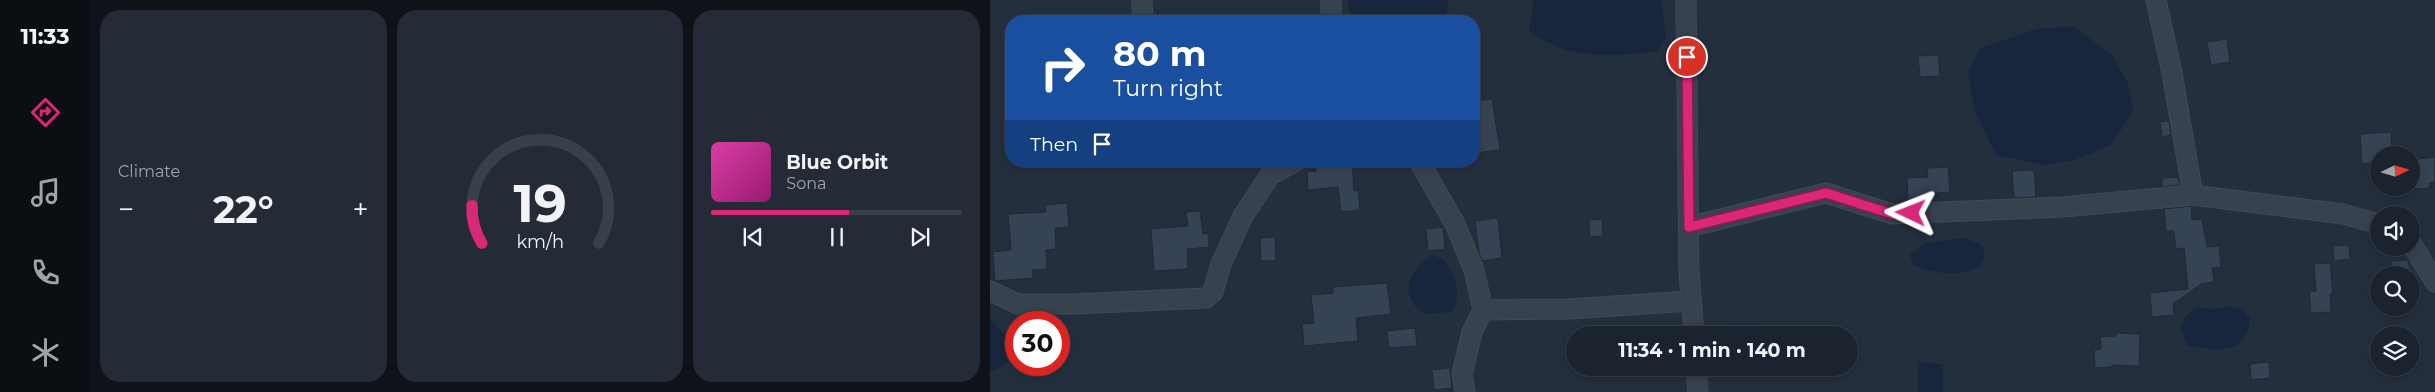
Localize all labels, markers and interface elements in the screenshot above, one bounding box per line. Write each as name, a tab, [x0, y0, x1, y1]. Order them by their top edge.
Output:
text: 11:33	[21, 23, 69, 50]
text: 80 m	[1113, 32, 1207, 75]
icon: right	[1030, 35, 1095, 100]
pin	[1666, 36, 1708, 78]
icon: arrive	[1673, 43, 1701, 71]
text: Turn right	[1113, 75, 1223, 102]
icon: directions	[28, 95, 63, 130]
icon: arrive	[1088, 130, 1116, 158]
text: Then	[1030, 133, 1078, 156]
north arrow	[2370, 146, 2420, 196]
map controls	[2370, 146, 2420, 376]
text: Blue Orbit	[786, 151, 888, 174]
text: Climate	[118, 162, 180, 181]
text: 19	[513, 172, 567, 235]
text: Sona	[786, 174, 826, 193]
icon: music	[28, 175, 63, 210]
text: 22°	[213, 186, 274, 233]
position arrow	[1884, 186, 1936, 238]
text: −	[118, 192, 134, 226]
text: +	[353, 192, 369, 226]
button: sound	[2370, 206, 2420, 256]
icon: previous	[739, 223, 767, 251]
icon: pause	[823, 223, 851, 251]
icon: next	[906, 223, 934, 251]
text: km/h	[516, 231, 564, 252]
icon: phone	[28, 255, 63, 290]
button: search	[2370, 266, 2420, 316]
speed limit sign: 30	[1005, 311, 1070, 376]
button: layers	[2370, 326, 2420, 376]
icon: climate	[28, 335, 63, 370]
text: 11:34 · 1 min · 140 m	[1618, 339, 1806, 362]

